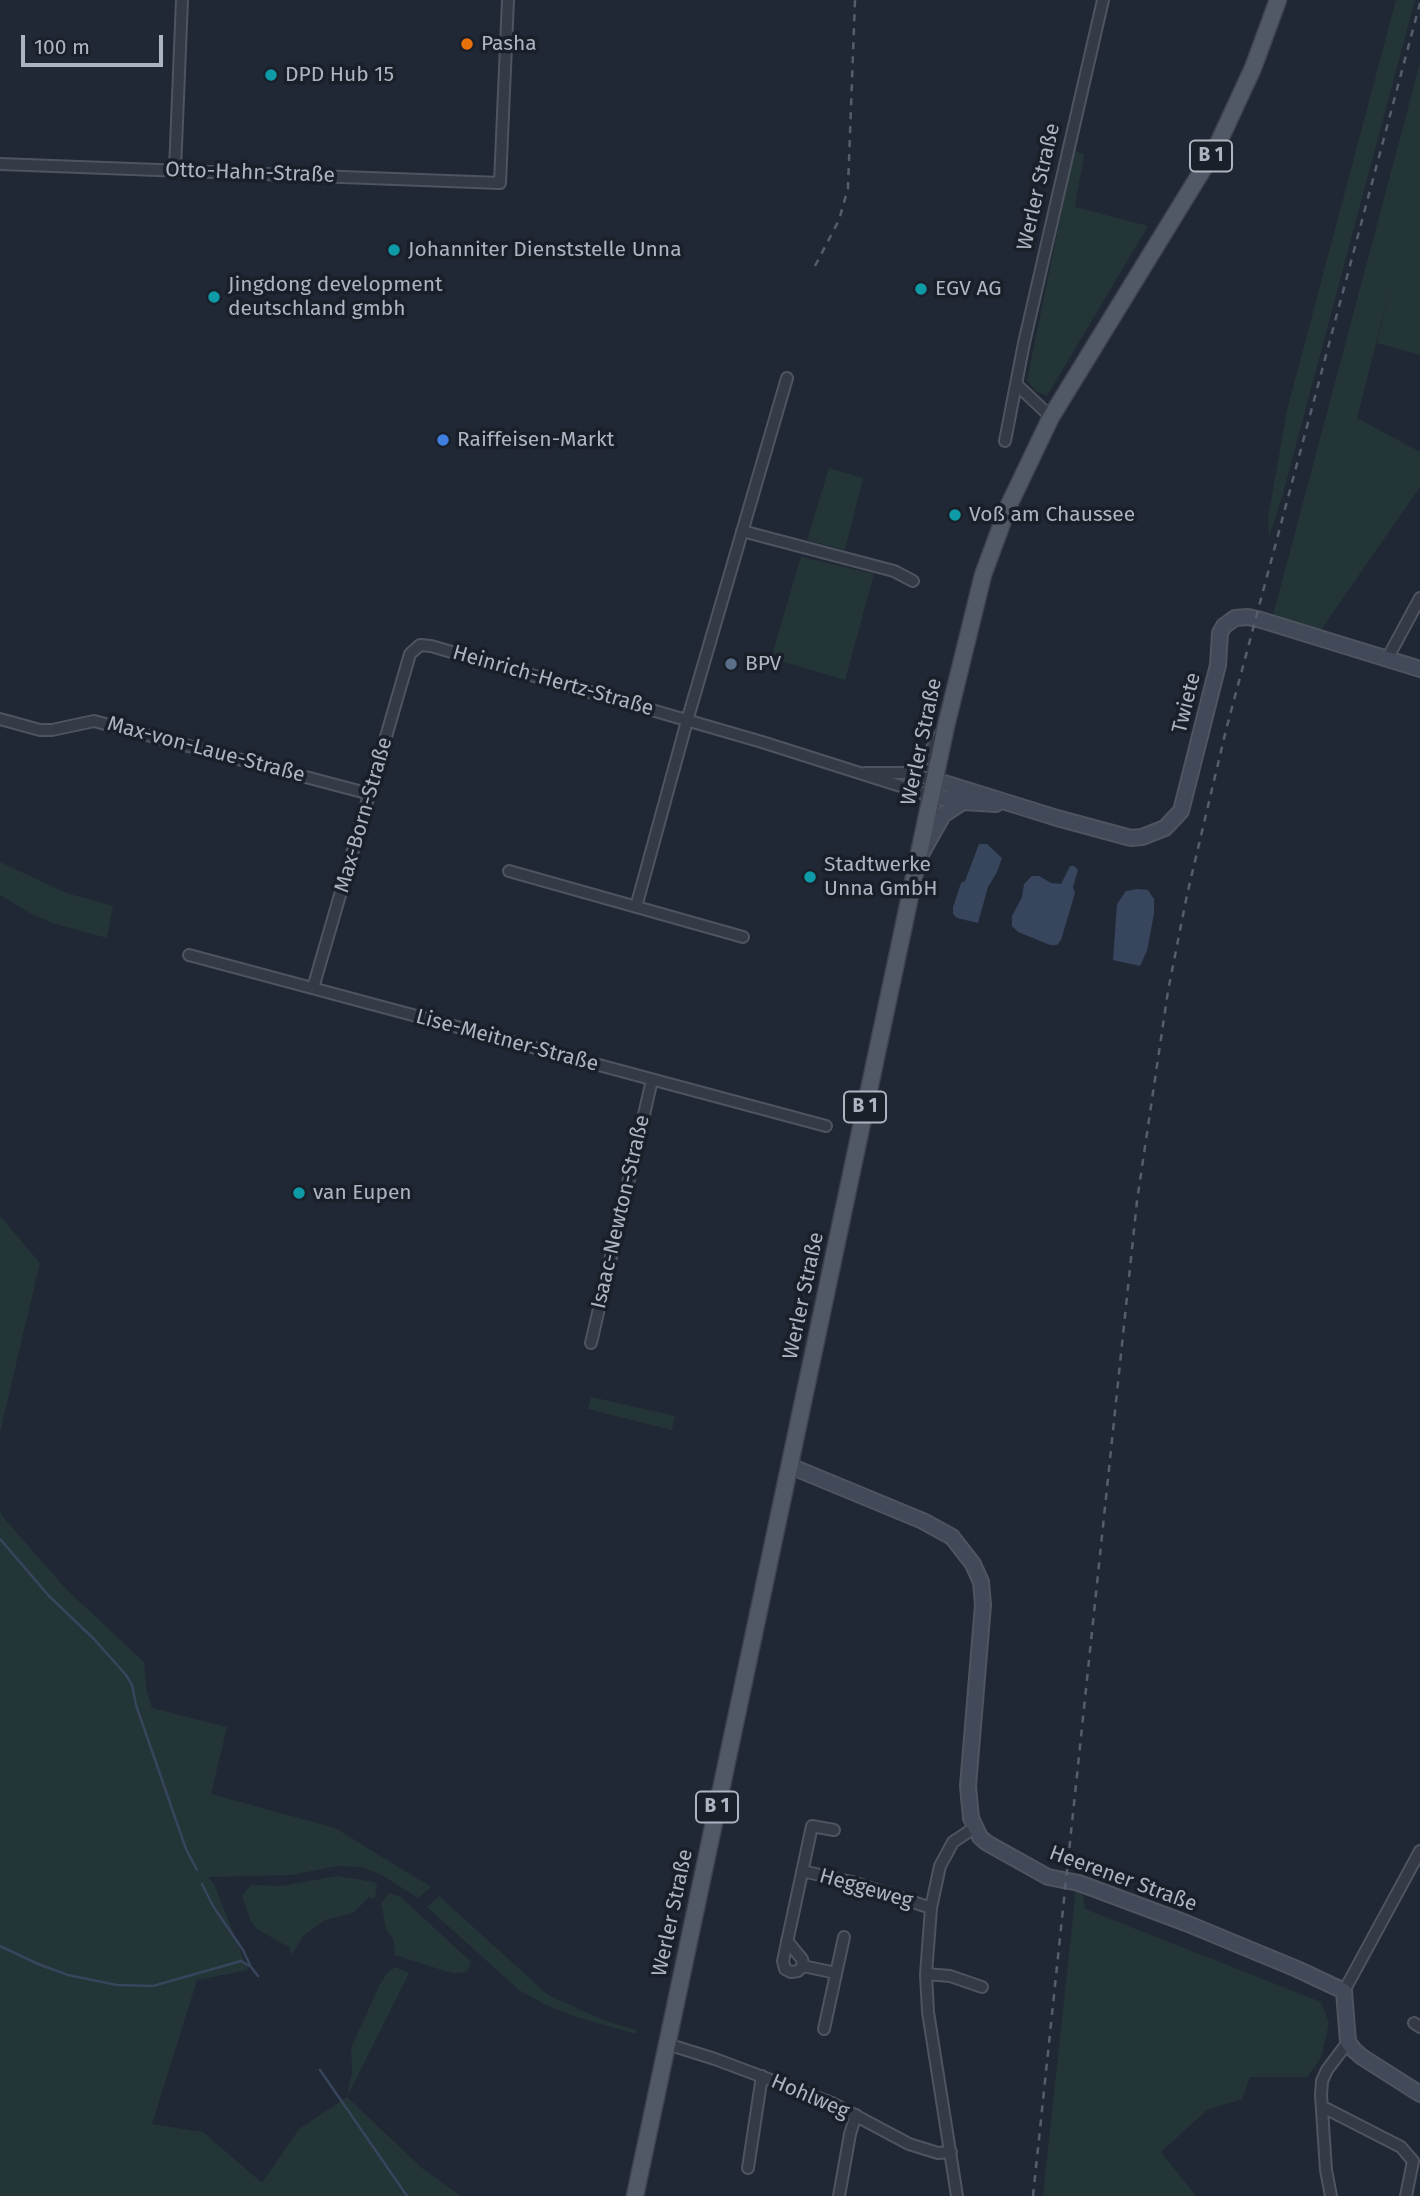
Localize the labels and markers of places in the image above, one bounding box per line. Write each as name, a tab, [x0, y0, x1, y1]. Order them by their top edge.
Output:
place label: Pasha	[481, 31, 537, 57]
marker: Pasha	[459, 36, 475, 52]
place label: DPD Hub 15	[285, 62, 394, 88]
marker: DPD Hub 15	[263, 67, 279, 83]
place label: Johanniter Dienststelle Unna	[408, 237, 682, 263]
marker: Johanniter Dienststelle Unna	[386, 242, 402, 258]
place label: Jingdong development deutschland gmbh	[228, 272, 443, 322]
place label: EGV AG	[935, 276, 1002, 302]
marker: EGV AG	[913, 281, 929, 297]
marker: Jingdong development deutschland gmbh	[206, 289, 222, 305]
place label: Raiffeisen-Markt	[457, 427, 614, 453]
marker: Raiffeisen-Markt	[435, 432, 451, 448]
place label: Voß am Chaussee	[969, 502, 1135, 528]
marker: Voß am Chaussee	[947, 507, 963, 523]
place label: BPV	[745, 651, 781, 677]
marker: BPV	[723, 656, 739, 672]
place label: Stadtwerke Unna GmbH	[824, 852, 938, 902]
marker: Stadtwerke Unna GmbH	[802, 869, 818, 885]
place label: van Eupen	[313, 1180, 412, 1206]
marker: van Eupen	[291, 1185, 307, 1201]

